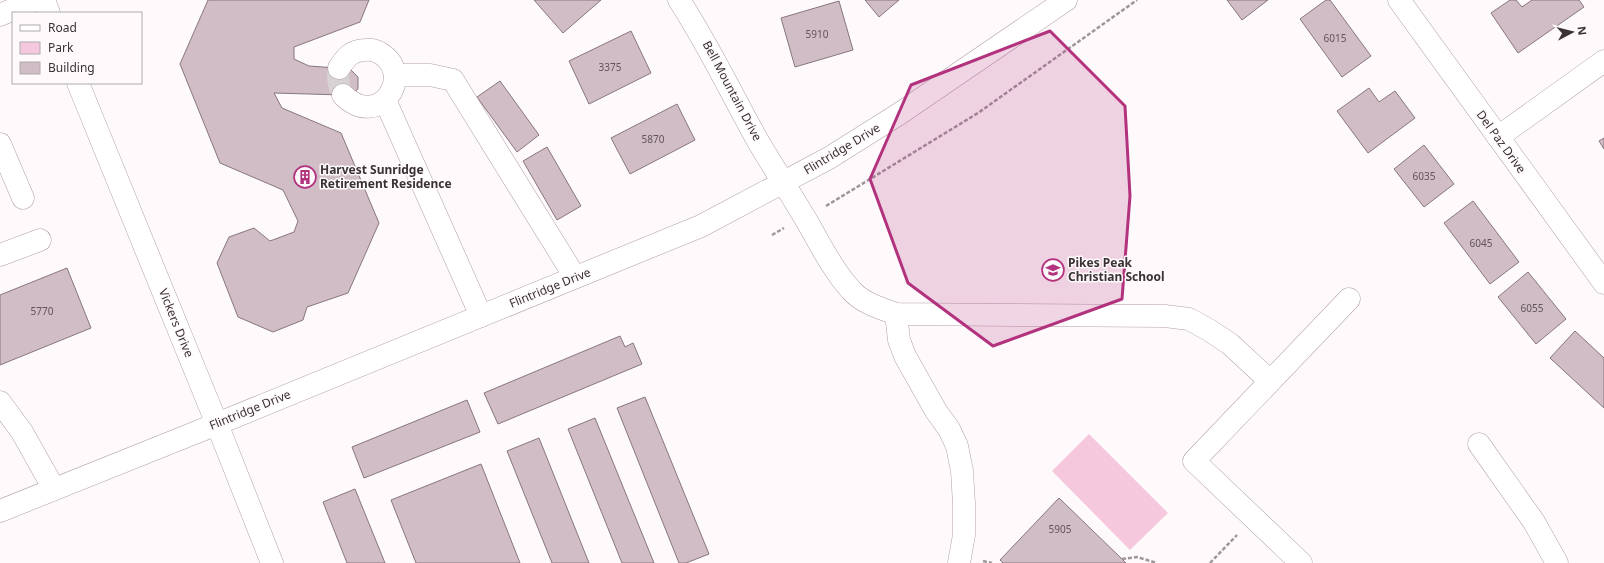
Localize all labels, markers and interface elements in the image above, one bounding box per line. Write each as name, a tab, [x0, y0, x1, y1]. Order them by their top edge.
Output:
legend	[12, 12, 142, 84]
north arrow	[1552, 12, 1592, 52]
text: Road	[48, 19, 77, 36]
text: N	[1574, 25, 1590, 36]
house number: 5910	[806, 27, 829, 41]
house number: 6015	[1324, 31, 1347, 45]
street label: Bell Mountain Drive	[699, 38, 766, 144]
text: Park	[48, 39, 74, 56]
text: Building	[48, 59, 95, 76]
house number: 3375	[599, 60, 622, 74]
street label: Del Paz Drive	[1473, 107, 1530, 177]
street label: Flintridge Drive	[800, 119, 883, 178]
house number: 5870	[642, 132, 665, 146]
place label: Harvest Sunridge Retirement Residence	[320, 161, 452, 192]
building icon: Harvest Sunridge Retirement Residence	[292, 164, 318, 190]
house number: 6035	[1413, 169, 1436, 183]
house number: 6045	[1470, 236, 1493, 250]
place label: Pikes Peak Christian School	[1068, 254, 1165, 285]
school or university icon: Pikes Peak Christian School	[1040, 257, 1066, 283]
street label: Flintridge Drive	[507, 263, 593, 312]
street label: Vickers Drive	[155, 286, 198, 360]
house number: 6055	[1521, 301, 1544, 315]
house number: 5770	[31, 304, 54, 318]
street label: Flintridge Drive	[207, 385, 293, 434]
house number: 5905	[1049, 522, 1072, 536]

